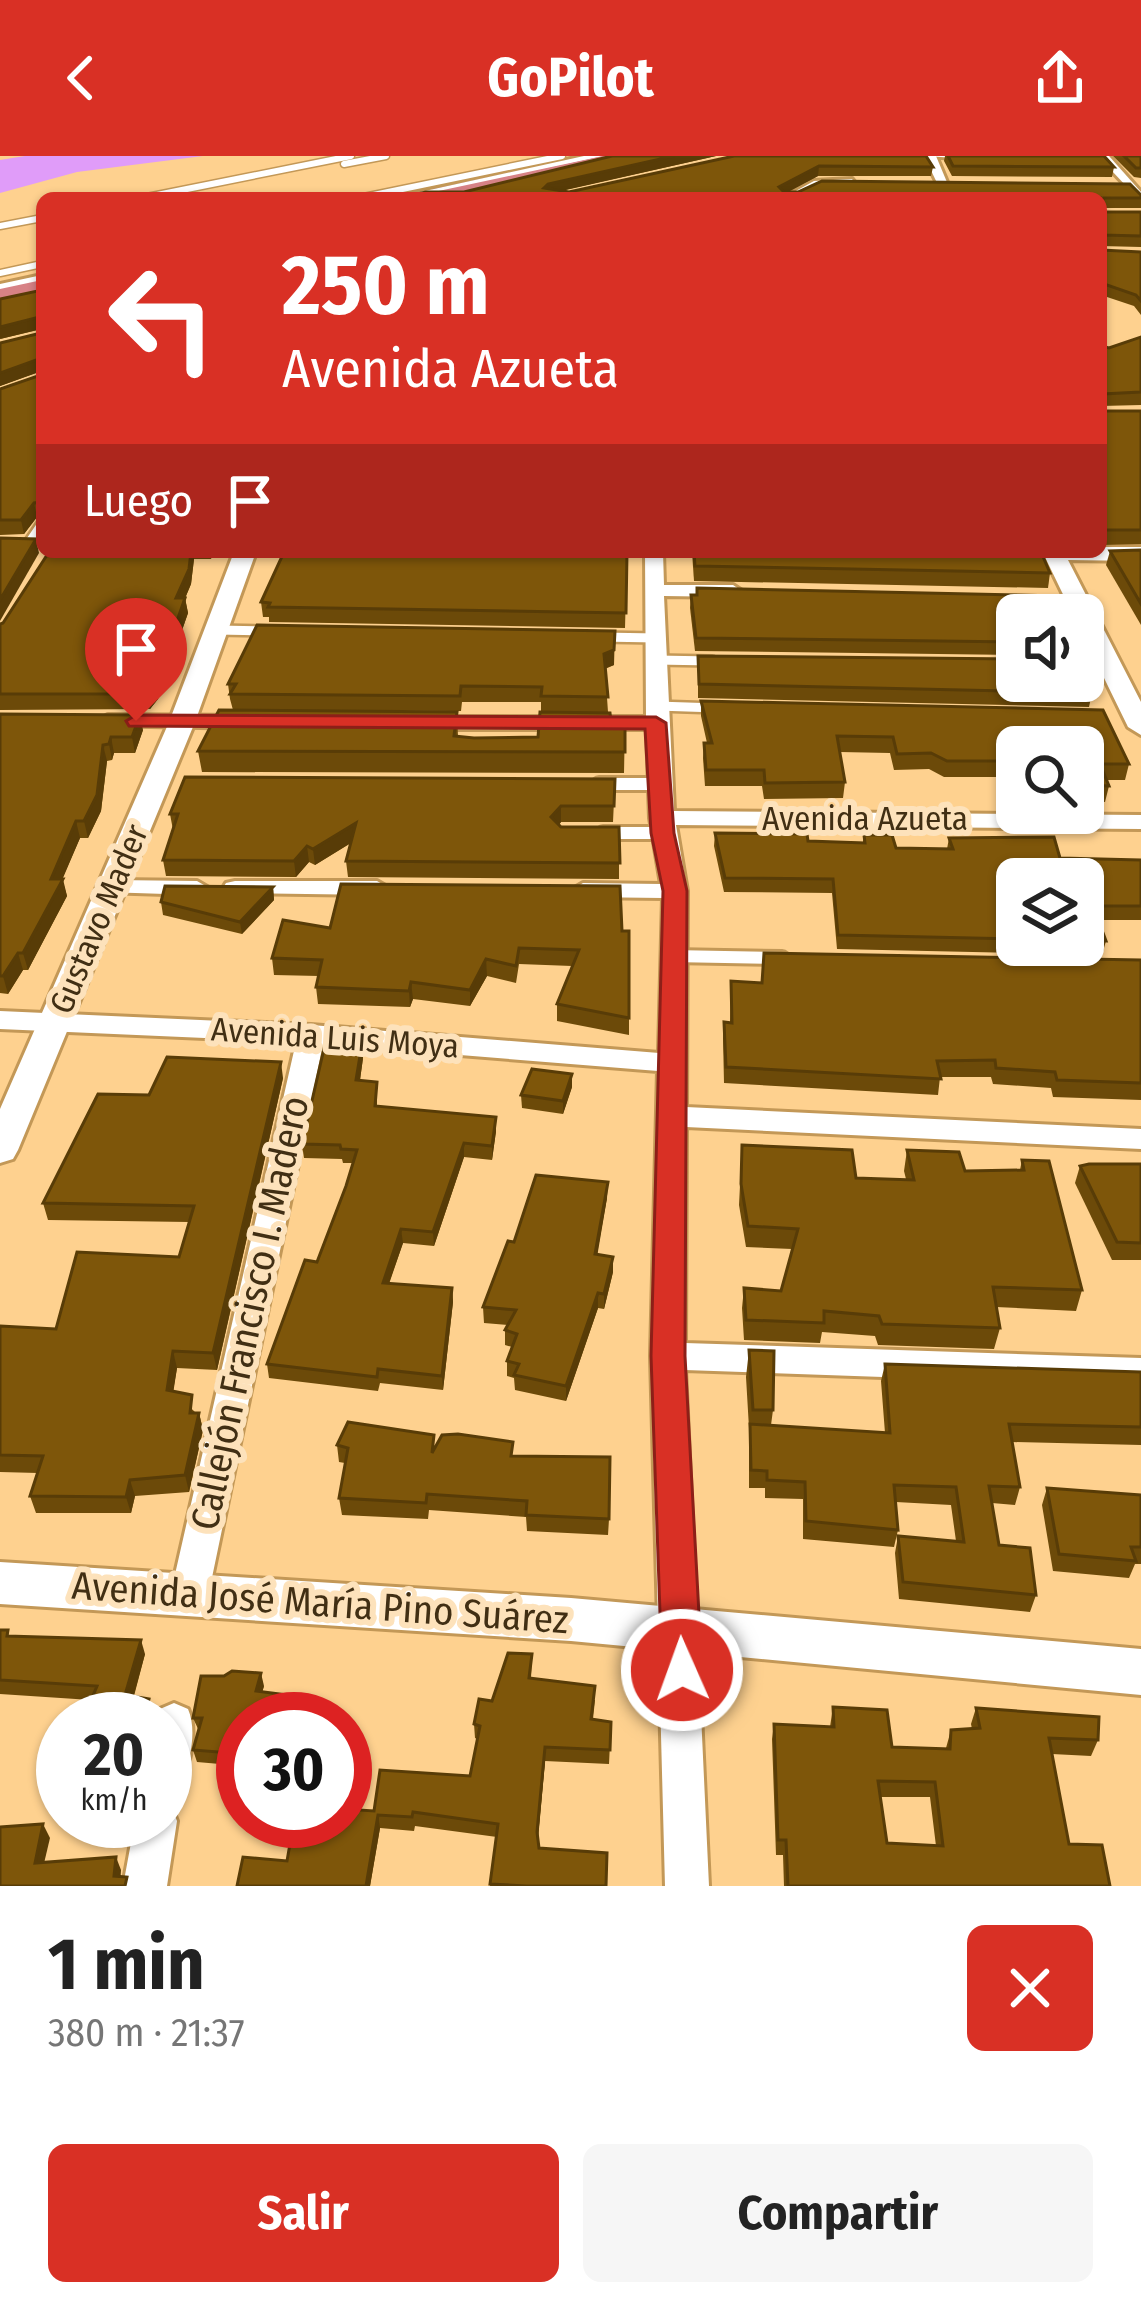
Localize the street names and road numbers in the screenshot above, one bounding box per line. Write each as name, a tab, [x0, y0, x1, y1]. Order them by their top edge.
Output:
street label: Avenida Azueta	[762, 799, 968, 839]
street label: Gustavo Mader	[41, 818, 157, 1019]
street label: Avenida Luis Moya	[210, 1009, 460, 1067]
street label: Callejón Francisco I. Madero	[182, 1092, 318, 1534]
street label: Avenida José María Pino Suárez	[70, 1563, 570, 1643]

